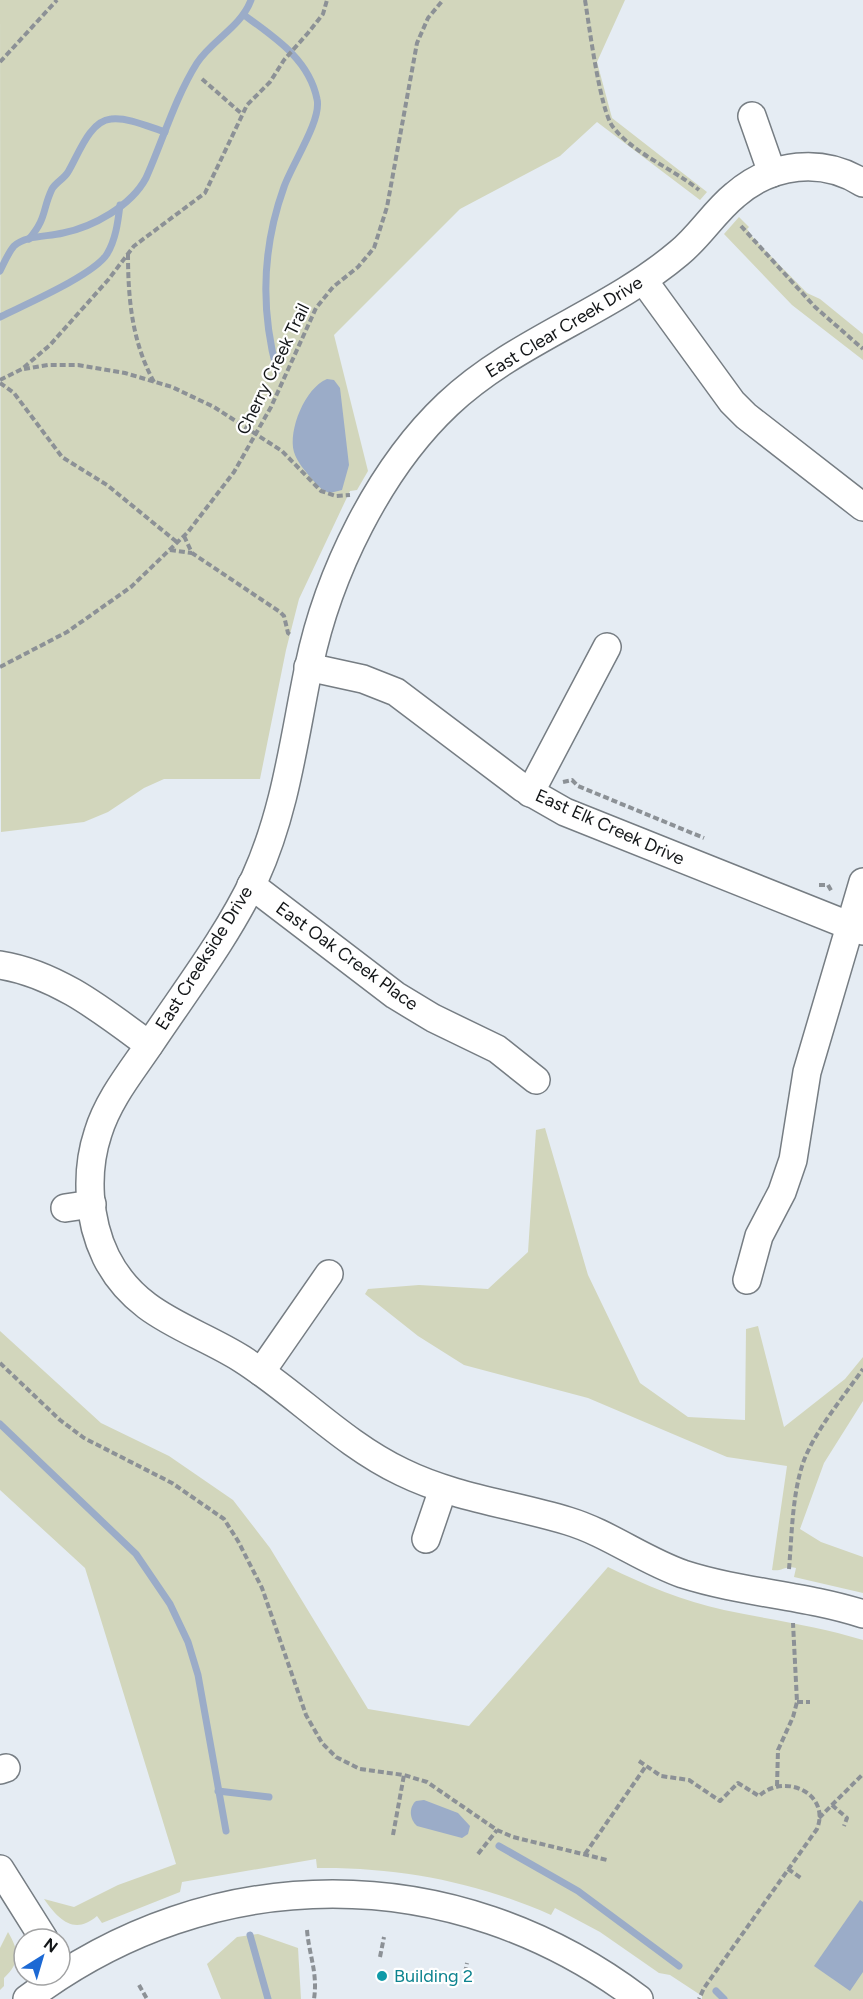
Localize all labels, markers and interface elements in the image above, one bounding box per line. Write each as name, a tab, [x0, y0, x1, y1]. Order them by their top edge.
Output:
street label: East Clear Creek Drive	[481, 271, 647, 383]
street label: Cherry Creek Trail	[232, 300, 314, 438]
street label: East Elk Creek Drive	[532, 784, 688, 870]
street label: East Creekside Drive	[151, 882, 257, 1034]
street label: East Oak Creek Place	[271, 897, 423, 1015]
north arrow	[12, 1927, 72, 1987]
text: N	[40, 1934, 61, 1957]
place label: Building 2	[394, 1965, 473, 1987]
marker: Building 2	[375, 1969, 389, 1983]

